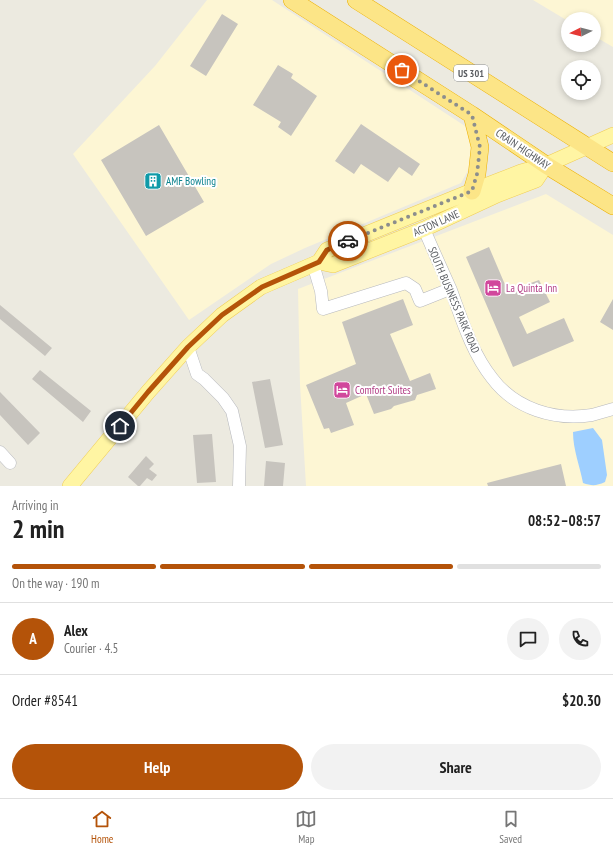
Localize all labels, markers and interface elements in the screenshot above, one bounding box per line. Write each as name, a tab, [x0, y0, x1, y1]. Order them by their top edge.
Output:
north arrow	[561, 12, 601, 52]
map controls	[561, 12, 601, 100]
pin	[385, 53, 419, 87]
icon: bag	[391, 59, 413, 81]
button: locate	[561, 60, 601, 100]
road number: US 301	[454, 65, 488, 81]
street label: CRAIN HIGHWAY	[493, 126, 553, 172]
building icon: AMF Bowling	[143, 171, 163, 191]
place label: AMF Bowling	[166, 174, 216, 188]
street label: ACTON LANE	[411, 207, 461, 239]
courier	[328, 221, 368, 261]
icon: car	[337, 230, 359, 252]
street label: SOUTH BUSINESS PARK ROAD	[425, 245, 483, 356]
hotel icon: La Quinta Inn	[483, 278, 503, 298]
place label: La Quinta Inn	[506, 281, 557, 295]
hotel icon: Comfort Suites	[332, 380, 352, 400]
place label: Comfort Suites	[355, 383, 411, 397]
pin	[103, 409, 137, 443]
icon: home	[109, 415, 131, 437]
text: Arriving in	[12, 497, 59, 514]
text: 08:52–08:57	[528, 511, 601, 530]
text: 2 min	[12, 512, 65, 545]
text: On the way · 190 m	[12, 575, 99, 592]
button: chat	[507, 618, 549, 660]
button: phone	[559, 618, 601, 660]
text: Alex	[64, 621, 88, 640]
text: A	[29, 629, 37, 648]
text: Courier · 4.5	[64, 640, 118, 657]
text: Order #8541	[12, 691, 78, 710]
text: $20.30	[562, 691, 601, 710]
button: Help	[12, 744, 303, 790]
button: Share	[311, 744, 601, 790]
tab: Home	[91, 808, 113, 846]
tab: Map	[295, 808, 317, 846]
tab: Saved	[499, 808, 522, 846]

